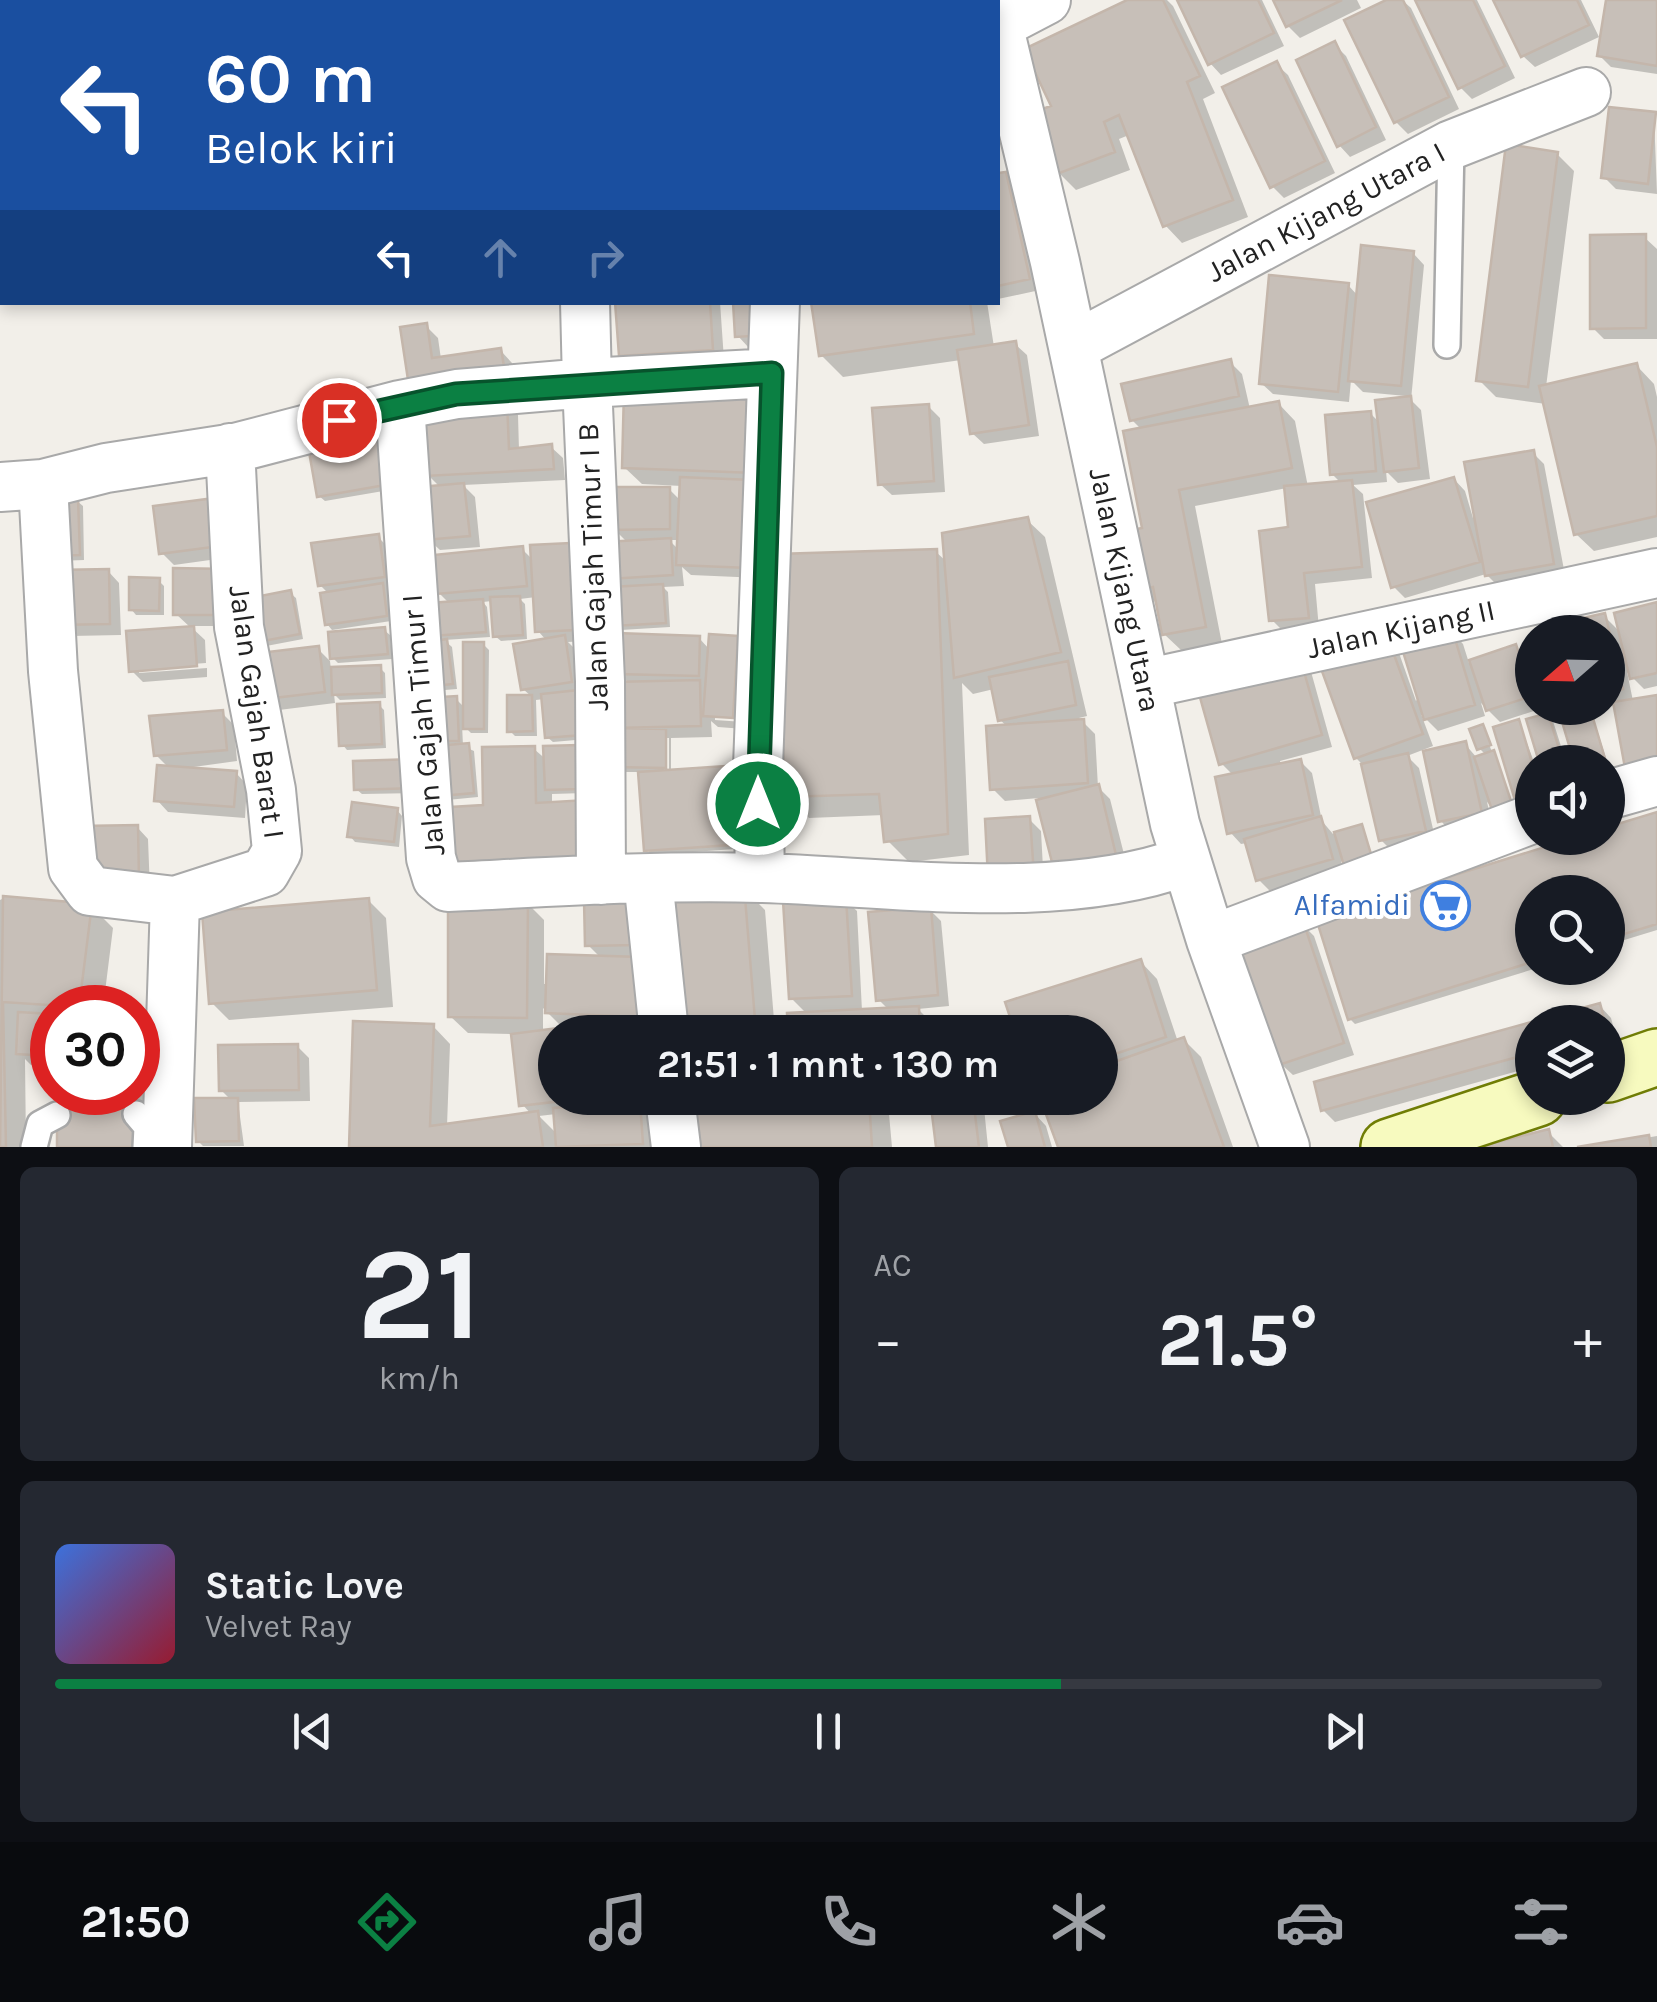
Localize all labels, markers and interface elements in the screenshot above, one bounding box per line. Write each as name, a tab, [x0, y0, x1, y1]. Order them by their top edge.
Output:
text: 60 m	[205, 38, 376, 120]
icon: left	[40, 40, 170, 170]
text: Belok kiri	[205, 122, 398, 174]
street label: Jalan Kijang Utara I	[1201, 134, 1451, 290]
icon: left	[368, 230, 423, 285]
icon: ahead	[473, 230, 528, 285]
icon: right	[578, 230, 633, 285]
pin	[297, 378, 382, 463]
icon: arrive	[312, 393, 367, 448]
street label: Jalan Gajah Timur I B	[570, 422, 616, 712]
street label: Jalan Kijang Utara	[1082, 465, 1168, 715]
street label: Jalan Gajah Barat I	[221, 583, 293, 841]
street label: Jalan Kijang II	[1304, 592, 1498, 666]
street label: Jalan Gajah Timur I	[394, 593, 452, 857]
north arrow	[1515, 615, 1625, 725]
map controls	[1515, 615, 1625, 1115]
button: sound	[1515, 745, 1625, 855]
position arrow	[706, 752, 810, 856]
button: search	[1515, 875, 1625, 985]
supermarket icon: Alfamidi	[1419, 879, 1471, 931]
place label: Alfamidi	[1294, 887, 1410, 923]
speed limit sign: 30	[30, 985, 160, 1115]
button: layers	[1515, 1005, 1625, 1115]
text: 21:51 · 1 mnt · 130 m	[657, 1042, 999, 1087]
text: 21	[357, 1219, 482, 1371]
text: AC	[874, 1247, 912, 1284]
text: 21.5°	[1157, 1296, 1318, 1384]
text: −	[874, 1308, 902, 1372]
text: +	[1573, 1308, 1602, 1372]
text: km/h	[379, 1360, 460, 1397]
text: Static Love	[205, 1563, 404, 1608]
text: Velvet Ray	[205, 1608, 352, 1645]
icon: previous	[285, 1704, 340, 1759]
icon: pause	[801, 1704, 856, 1759]
icon: next	[1317, 1704, 1372, 1759]
icon: directions	[352, 1887, 422, 1957]
icon: music	[583, 1887, 653, 1957]
icon: phone	[814, 1887, 884, 1957]
icon: climate	[1044, 1887, 1114, 1957]
icon: car	[1275, 1887, 1345, 1957]
icon: filters	[1506, 1887, 1576, 1957]
text: 21:50	[80, 1896, 191, 1948]

